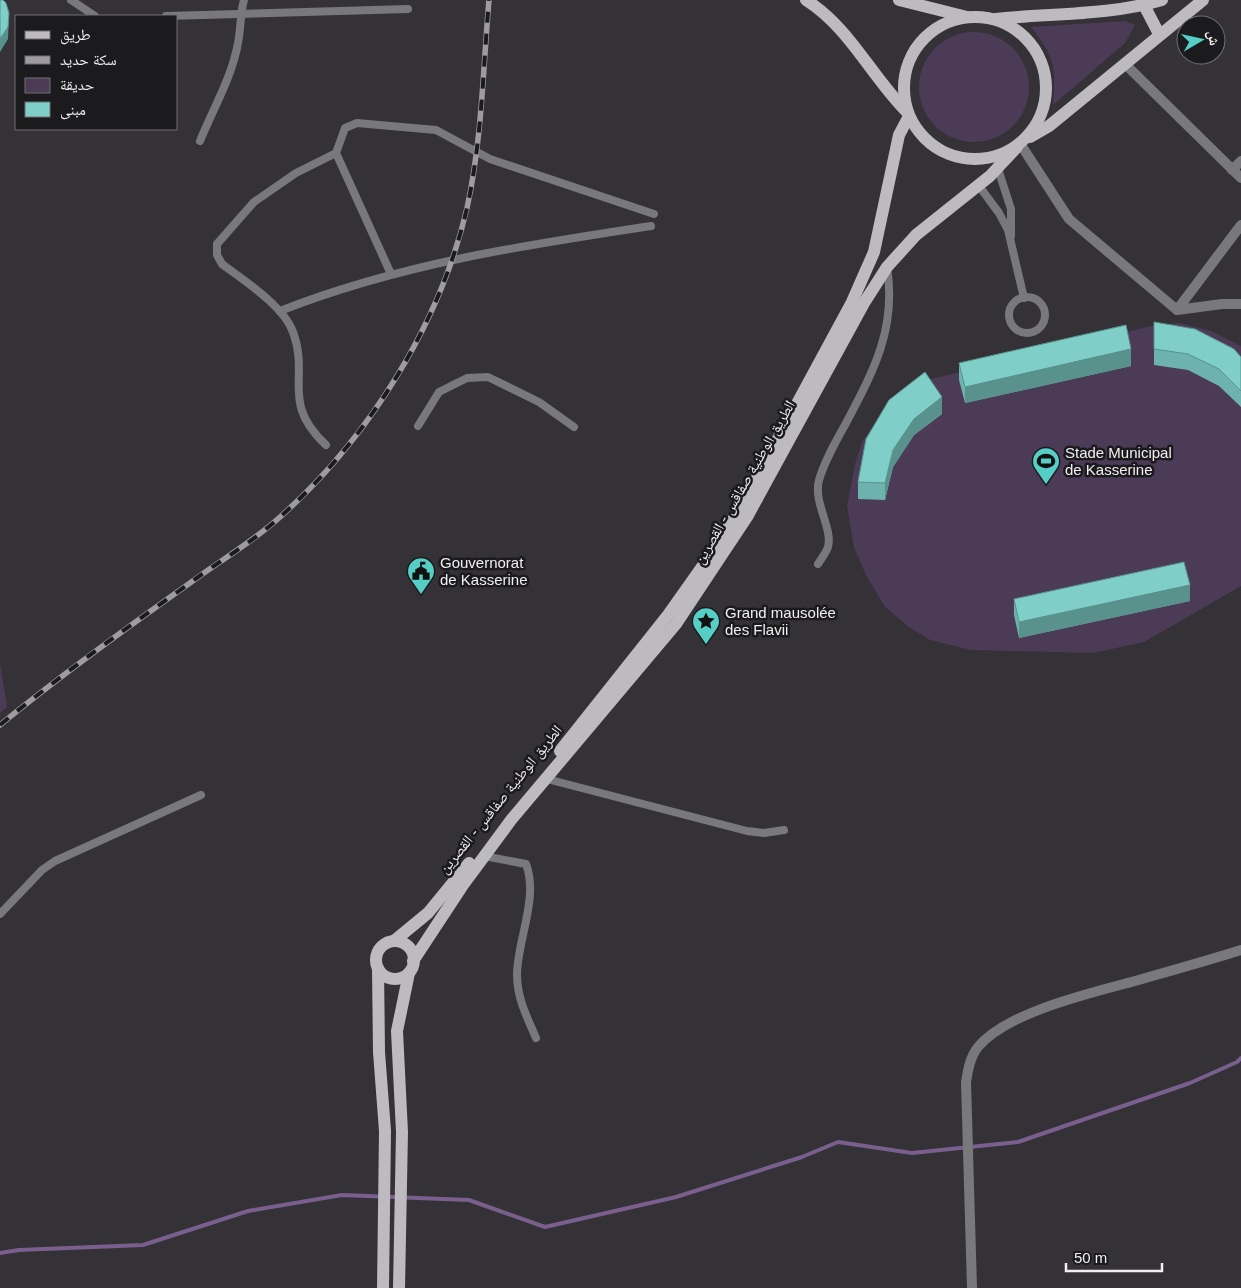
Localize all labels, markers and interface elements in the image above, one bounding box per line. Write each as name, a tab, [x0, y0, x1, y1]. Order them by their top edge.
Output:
legend	[15, 15, 178, 130]
north arrow	[1176, 15, 1226, 65]
text: طريق	[60, 26, 91, 45]
text: ش	[1204, 29, 1223, 47]
text: سكة حديد	[60, 51, 117, 68]
text: حديقة	[60, 76, 95, 93]
text: مبنى	[60, 101, 86, 120]
street label: الطريق الوطنية صفاقس - القصرين	[690, 397, 800, 568]
place label: Stade Municipal de Kasserine	[1065, 444, 1172, 478]
sports icon: Stade Municipal de Kasserine	[1031, 446, 1061, 485]
place label: Gouvernorat de Kasserine	[440, 554, 528, 588]
public building icon: Gouvernorat de Kasserine	[406, 556, 436, 595]
place label: Grand mausolée des Flavii	[725, 604, 836, 638]
place icon: Grand mausolée des Flavii	[691, 606, 721, 645]
street label: الطريق الوطنية صفاقس - القصرين	[435, 721, 567, 878]
scale bar	[1066, 1240, 1162, 1272]
text: 50 m	[1074, 1249, 1107, 1266]

